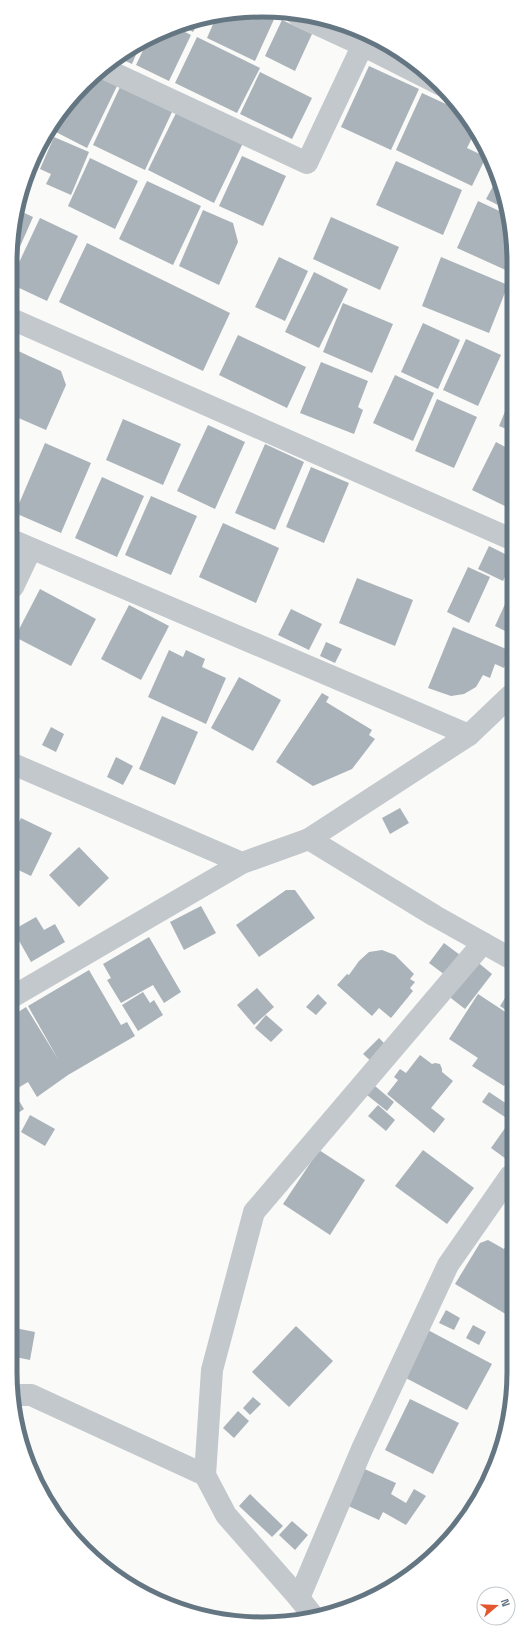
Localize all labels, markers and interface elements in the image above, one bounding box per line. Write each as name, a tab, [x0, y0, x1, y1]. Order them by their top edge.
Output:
north arrow	[476, 1586, 516, 1626]
text: N	[498, 1597, 513, 1609]

